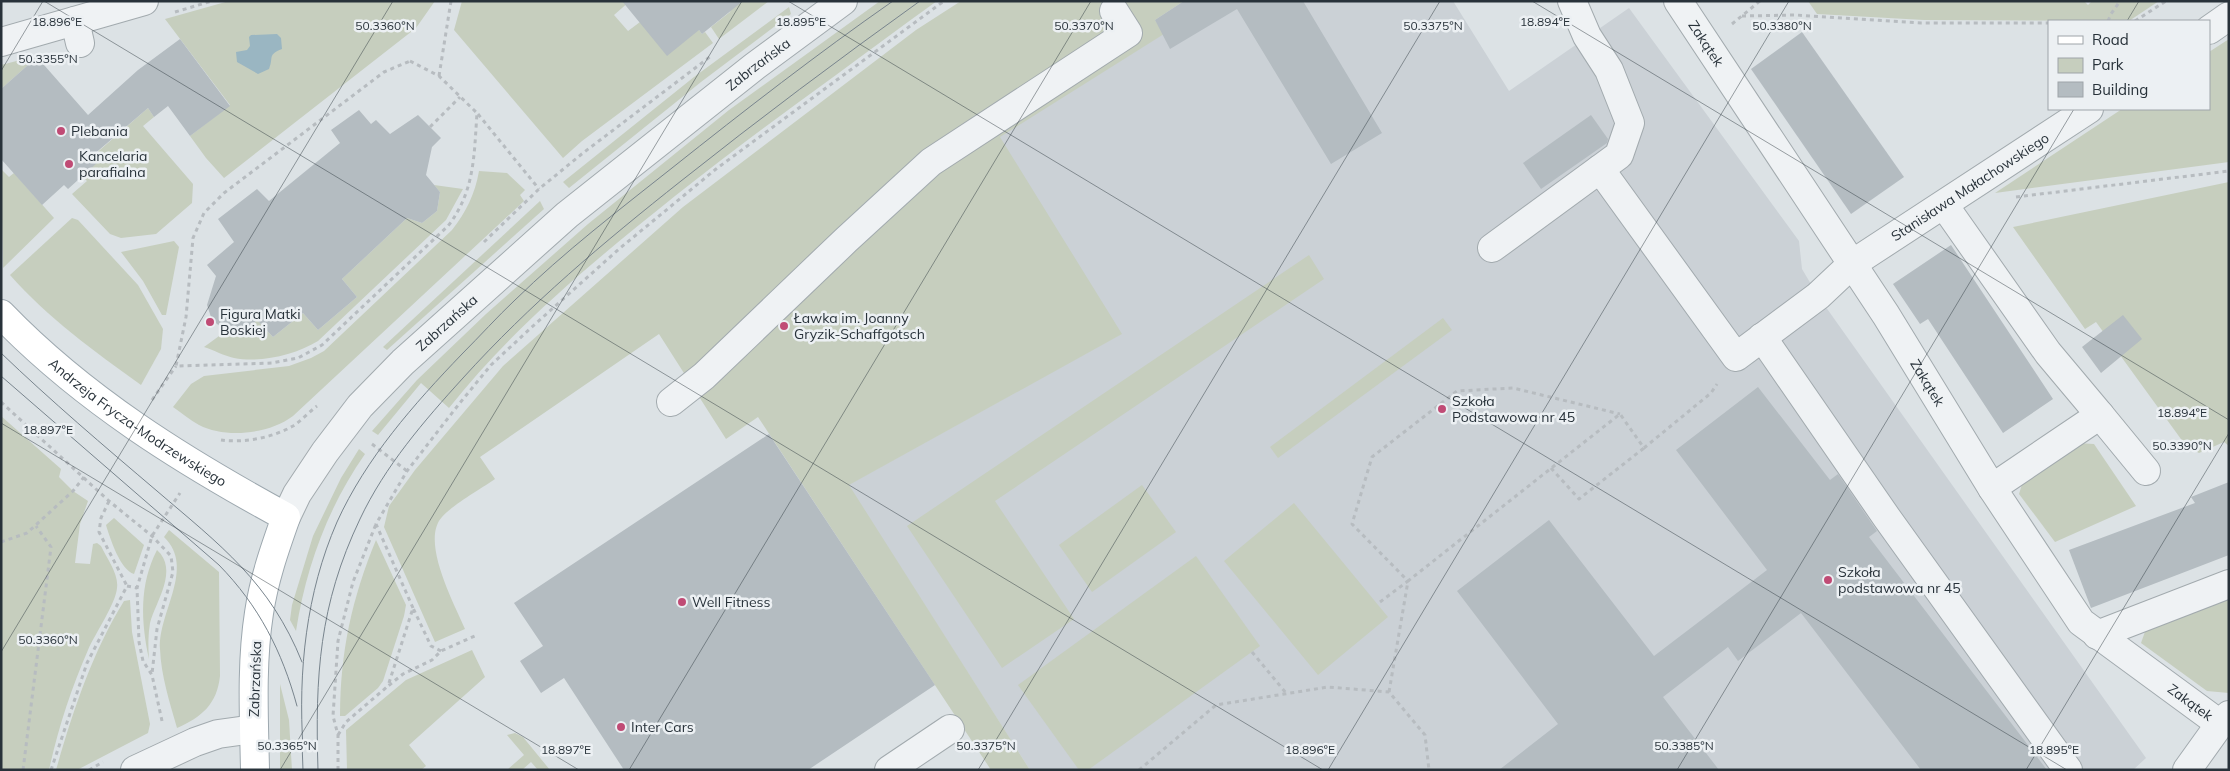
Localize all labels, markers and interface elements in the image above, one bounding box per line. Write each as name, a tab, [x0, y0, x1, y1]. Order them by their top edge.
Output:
text: 18.896°E	[32, 14, 82, 29]
text: 18.895°E	[776, 14, 826, 29]
text: 18.894°E	[1520, 14, 1570, 29]
street label: Zakątek	[1684, 17, 1728, 71]
text: 50.3360°N	[355, 18, 415, 33]
text: 50.3370°N	[1054, 18, 1114, 33]
text: 50.3375°N	[1403, 18, 1463, 33]
text: 50.3380°N	[1752, 18, 1812, 33]
legend	[2048, 20, 2210, 110]
text: Road	[2092, 30, 2129, 49]
street label: Zabrzańska	[722, 34, 794, 95]
text: 50.3355°N	[18, 51, 78, 66]
text: Park	[2092, 55, 2124, 74]
text: Building	[2092, 80, 2148, 99]
place label: Plebania	[71, 122, 128, 140]
marker: Plebania	[55, 125, 67, 137]
street label: Stanisława Małachowskiego	[1888, 129, 2052, 245]
place label: Kancelaria parafialna	[79, 147, 147, 181]
marker: Kancelaria parafialna	[63, 158, 75, 170]
street label: Zabrzańska	[412, 291, 481, 355]
place label: Figura Matki Boskiej	[220, 305, 301, 339]
place label: Ławka im. Joanny Gryzik-Schaffgotsch	[793, 309, 925, 343]
marker: Figura Matki Boskiej	[204, 316, 216, 328]
marker: Ławka im. Joanny Gryzik-Schaffgotsch	[778, 320, 790, 332]
street label: Andrzeja Frycza-Modrzewskiego	[45, 354, 230, 491]
street label: Zakątek	[1906, 356, 1949, 410]
place label: Szkoła Podstawowa nr 45	[1452, 392, 1575, 426]
marker: Szkoła Podstawowa nr 45	[1436, 403, 1448, 415]
text: 18.894°E	[2157, 405, 2207, 420]
text: 18.897°E	[23, 422, 73, 437]
text: 50.3390°N	[2152, 438, 2212, 453]
place label: Szkoła podstawowa nr 45	[1838, 563, 1961, 597]
marker: Szkoła podstawowa nr 45	[1822, 574, 1834, 586]
place label: Well Fitness	[692, 593, 771, 611]
marker: Well Fitness	[676, 596, 688, 608]
text: 50.3360°N	[18, 632, 78, 647]
street label: Zabrzańska	[245, 641, 265, 717]
street label: Zakątek	[2164, 680, 2217, 725]
place label: Inter Cars	[631, 718, 694, 736]
marker: Inter Cars	[615, 721, 627, 733]
text: 50.3365°N	[257, 738, 317, 753]
text: 50.3375°N	[956, 738, 1016, 753]
text: 50.3385°N	[1654, 738, 1714, 753]
text: 18.897°E	[541, 742, 591, 757]
text: 18.896°E	[1285, 742, 1335, 757]
text: 18.895°E	[2029, 742, 2079, 757]

